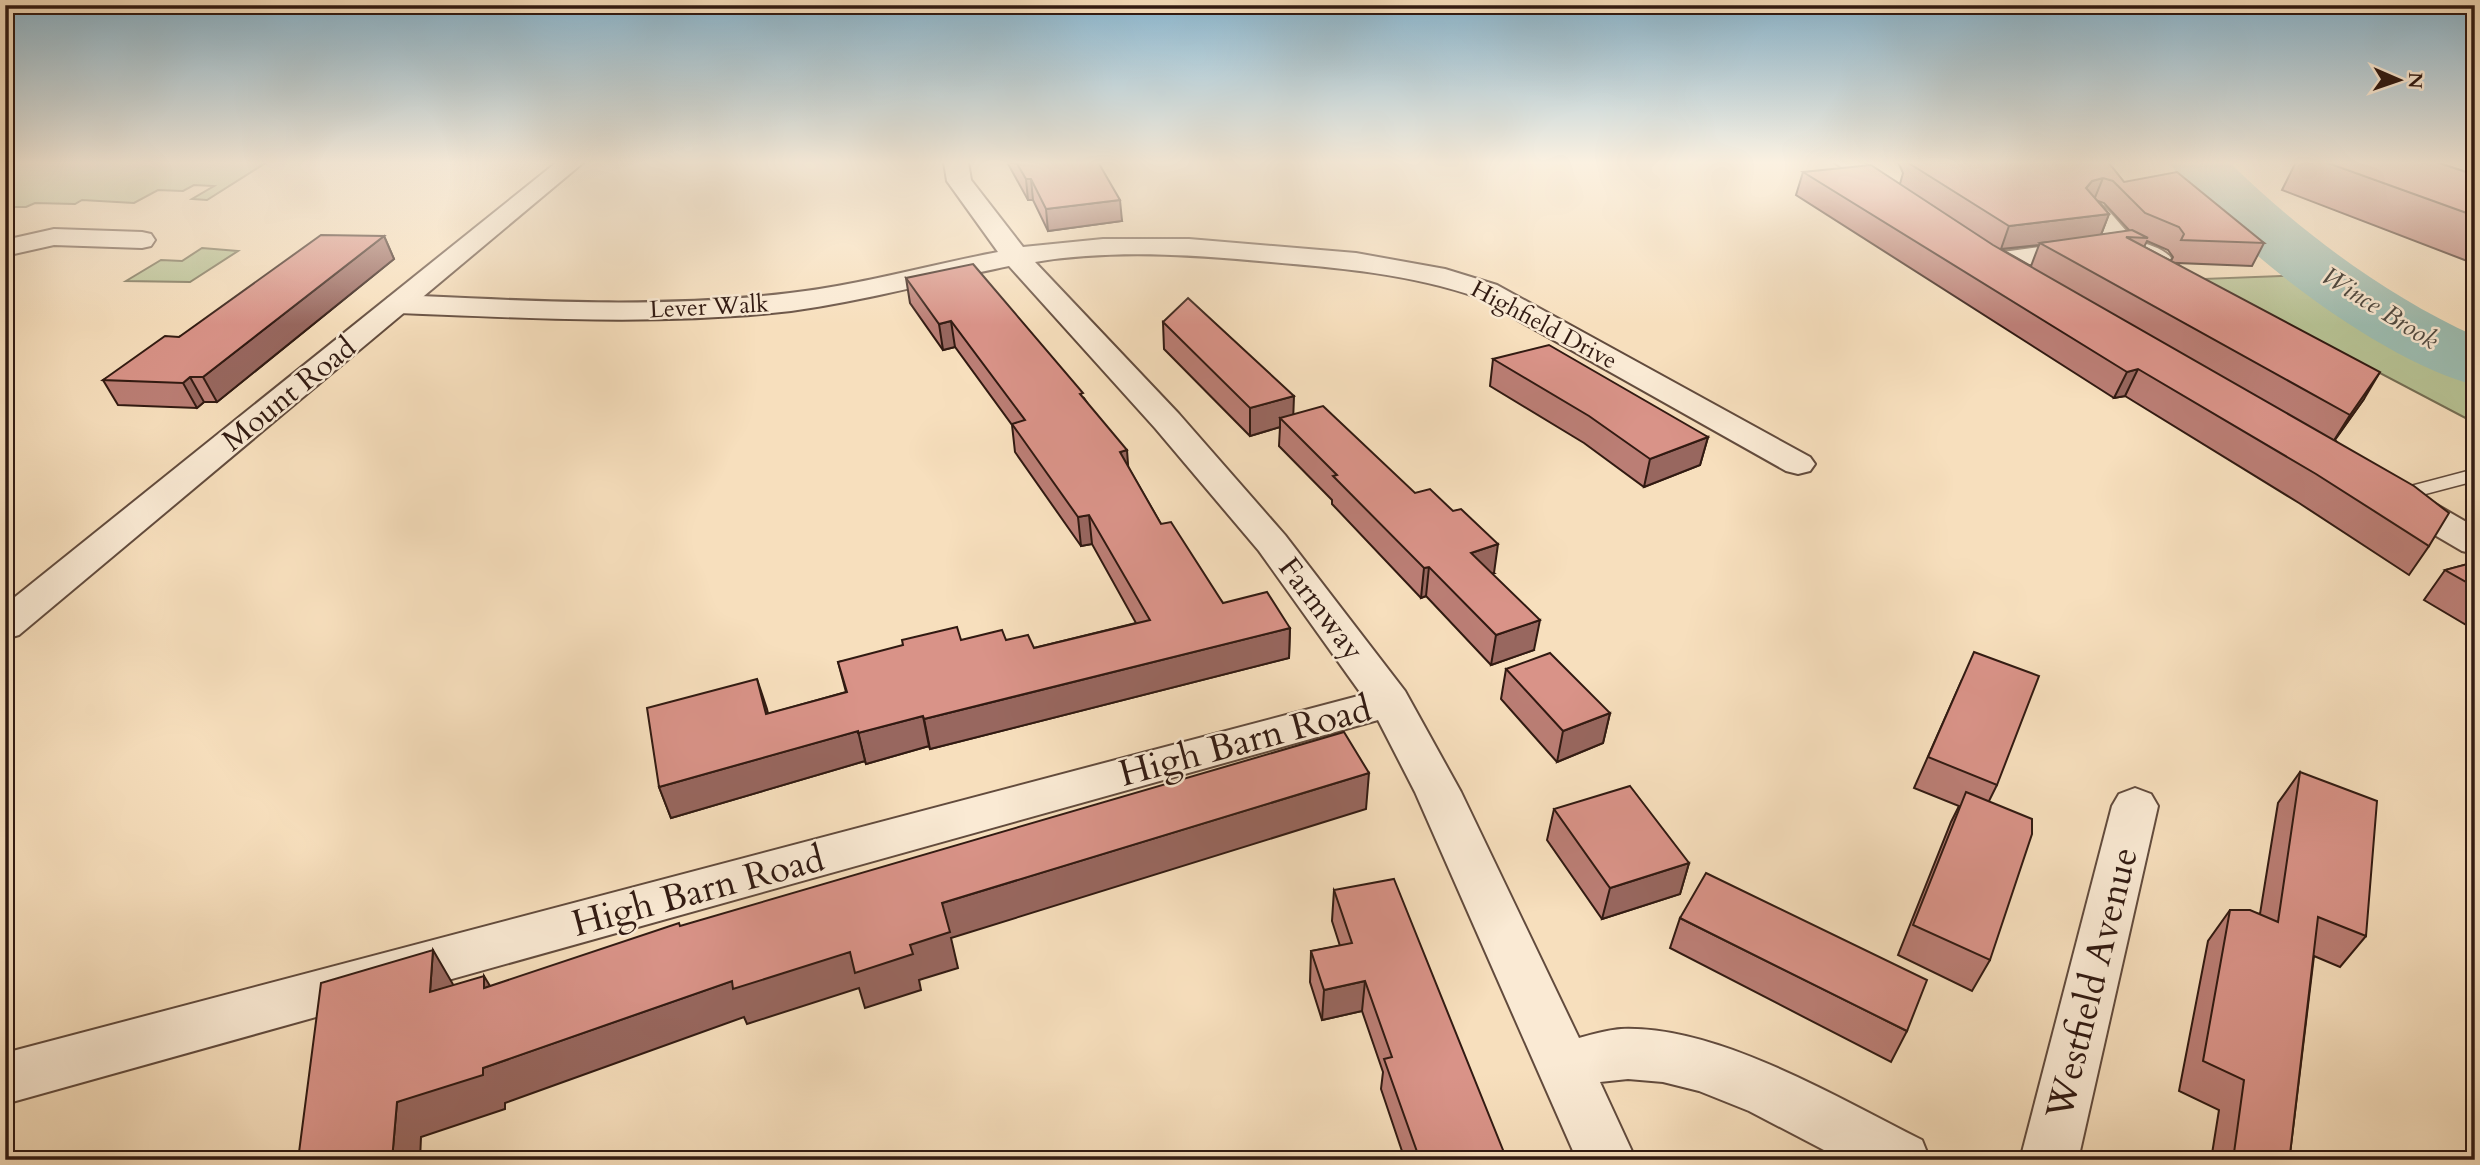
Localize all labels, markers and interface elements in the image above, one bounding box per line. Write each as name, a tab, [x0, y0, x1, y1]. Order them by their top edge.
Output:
north arrow	[2364, 46, 2434, 116]
text: N	[2402, 72, 2428, 90]
water label: Wince Brook	[2315, 258, 2445, 358]
street label: Highfield Drive	[1465, 273, 1623, 377]
street label: Lever Walk	[648, 287, 770, 327]
street label: Mount Road	[213, 327, 365, 461]
street label: Farmway	[1269, 549, 1373, 669]
street label: High Barn Road	[1113, 683, 1377, 799]
street label: High Barn Road	[566, 833, 830, 949]
street label: Westfield Avenue	[2034, 842, 2150, 1125]

